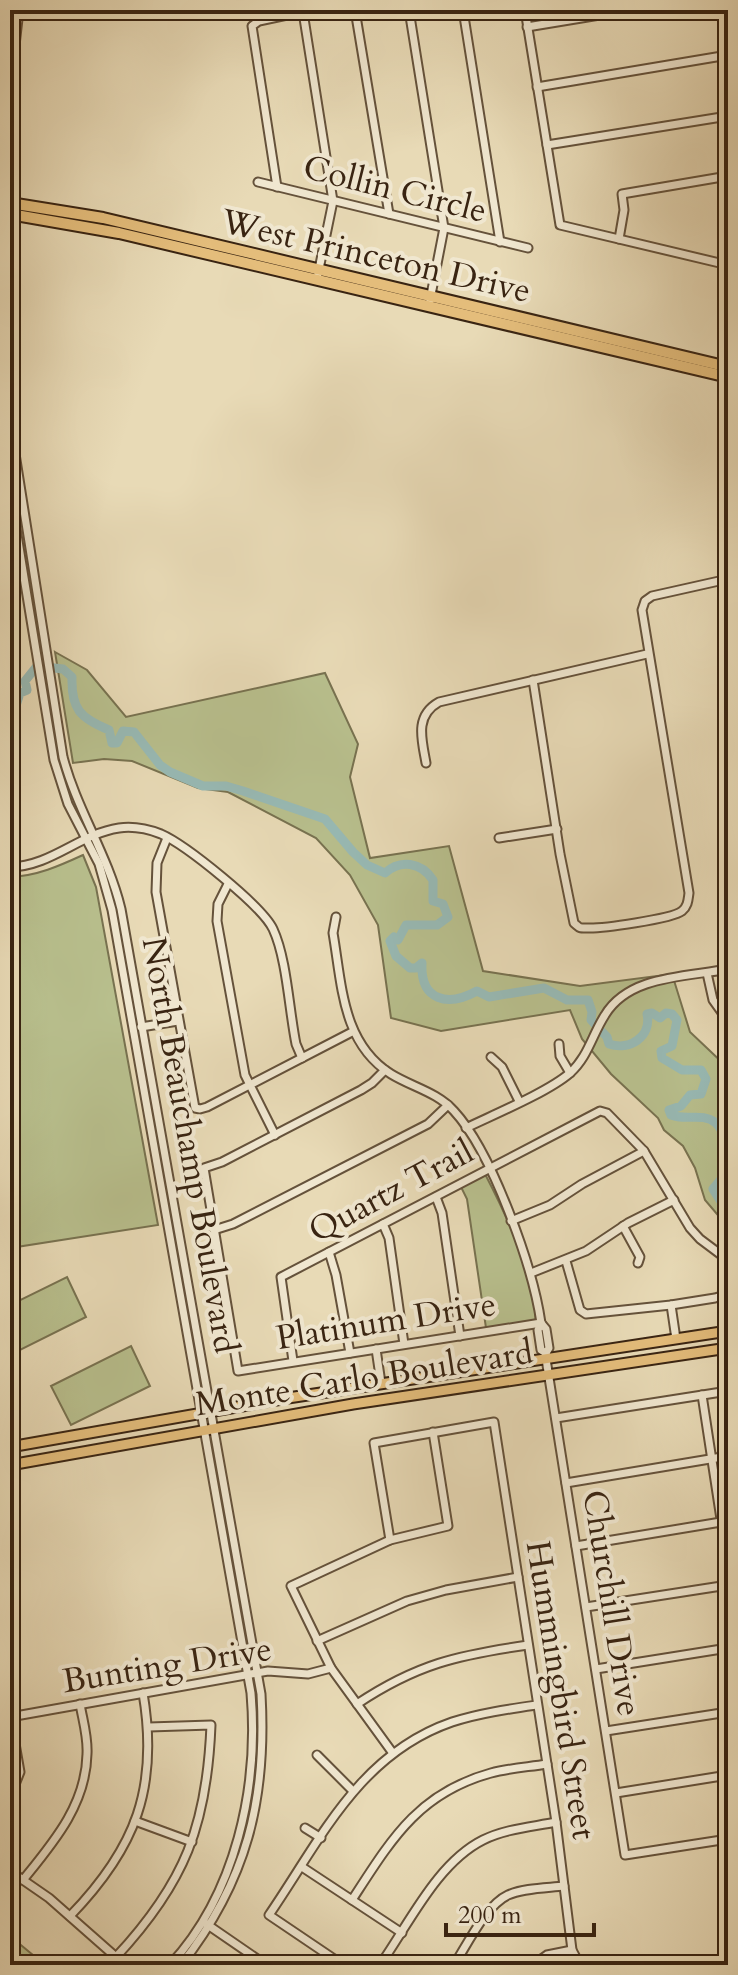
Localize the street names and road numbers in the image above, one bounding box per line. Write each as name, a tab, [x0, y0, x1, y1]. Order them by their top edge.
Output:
street label: Collin Circle	[299, 144, 491, 234]
street label: West Princeton Drive	[216, 198, 535, 314]
street label: North Beauchamp Boulevard	[131, 933, 249, 1357]
street label: Quartz Trail	[301, 1128, 482, 1254]
street label: Platinum Drive	[273, 1281, 499, 1361]
street label: Monte Carlo Boulevard	[192, 1329, 536, 1427]
street label: Churchill Drive	[571, 1487, 653, 1719]
street label: Hummingbird Street	[515, 1537, 607, 1843]
street label: Bunting Drive	[59, 1626, 275, 1704]

